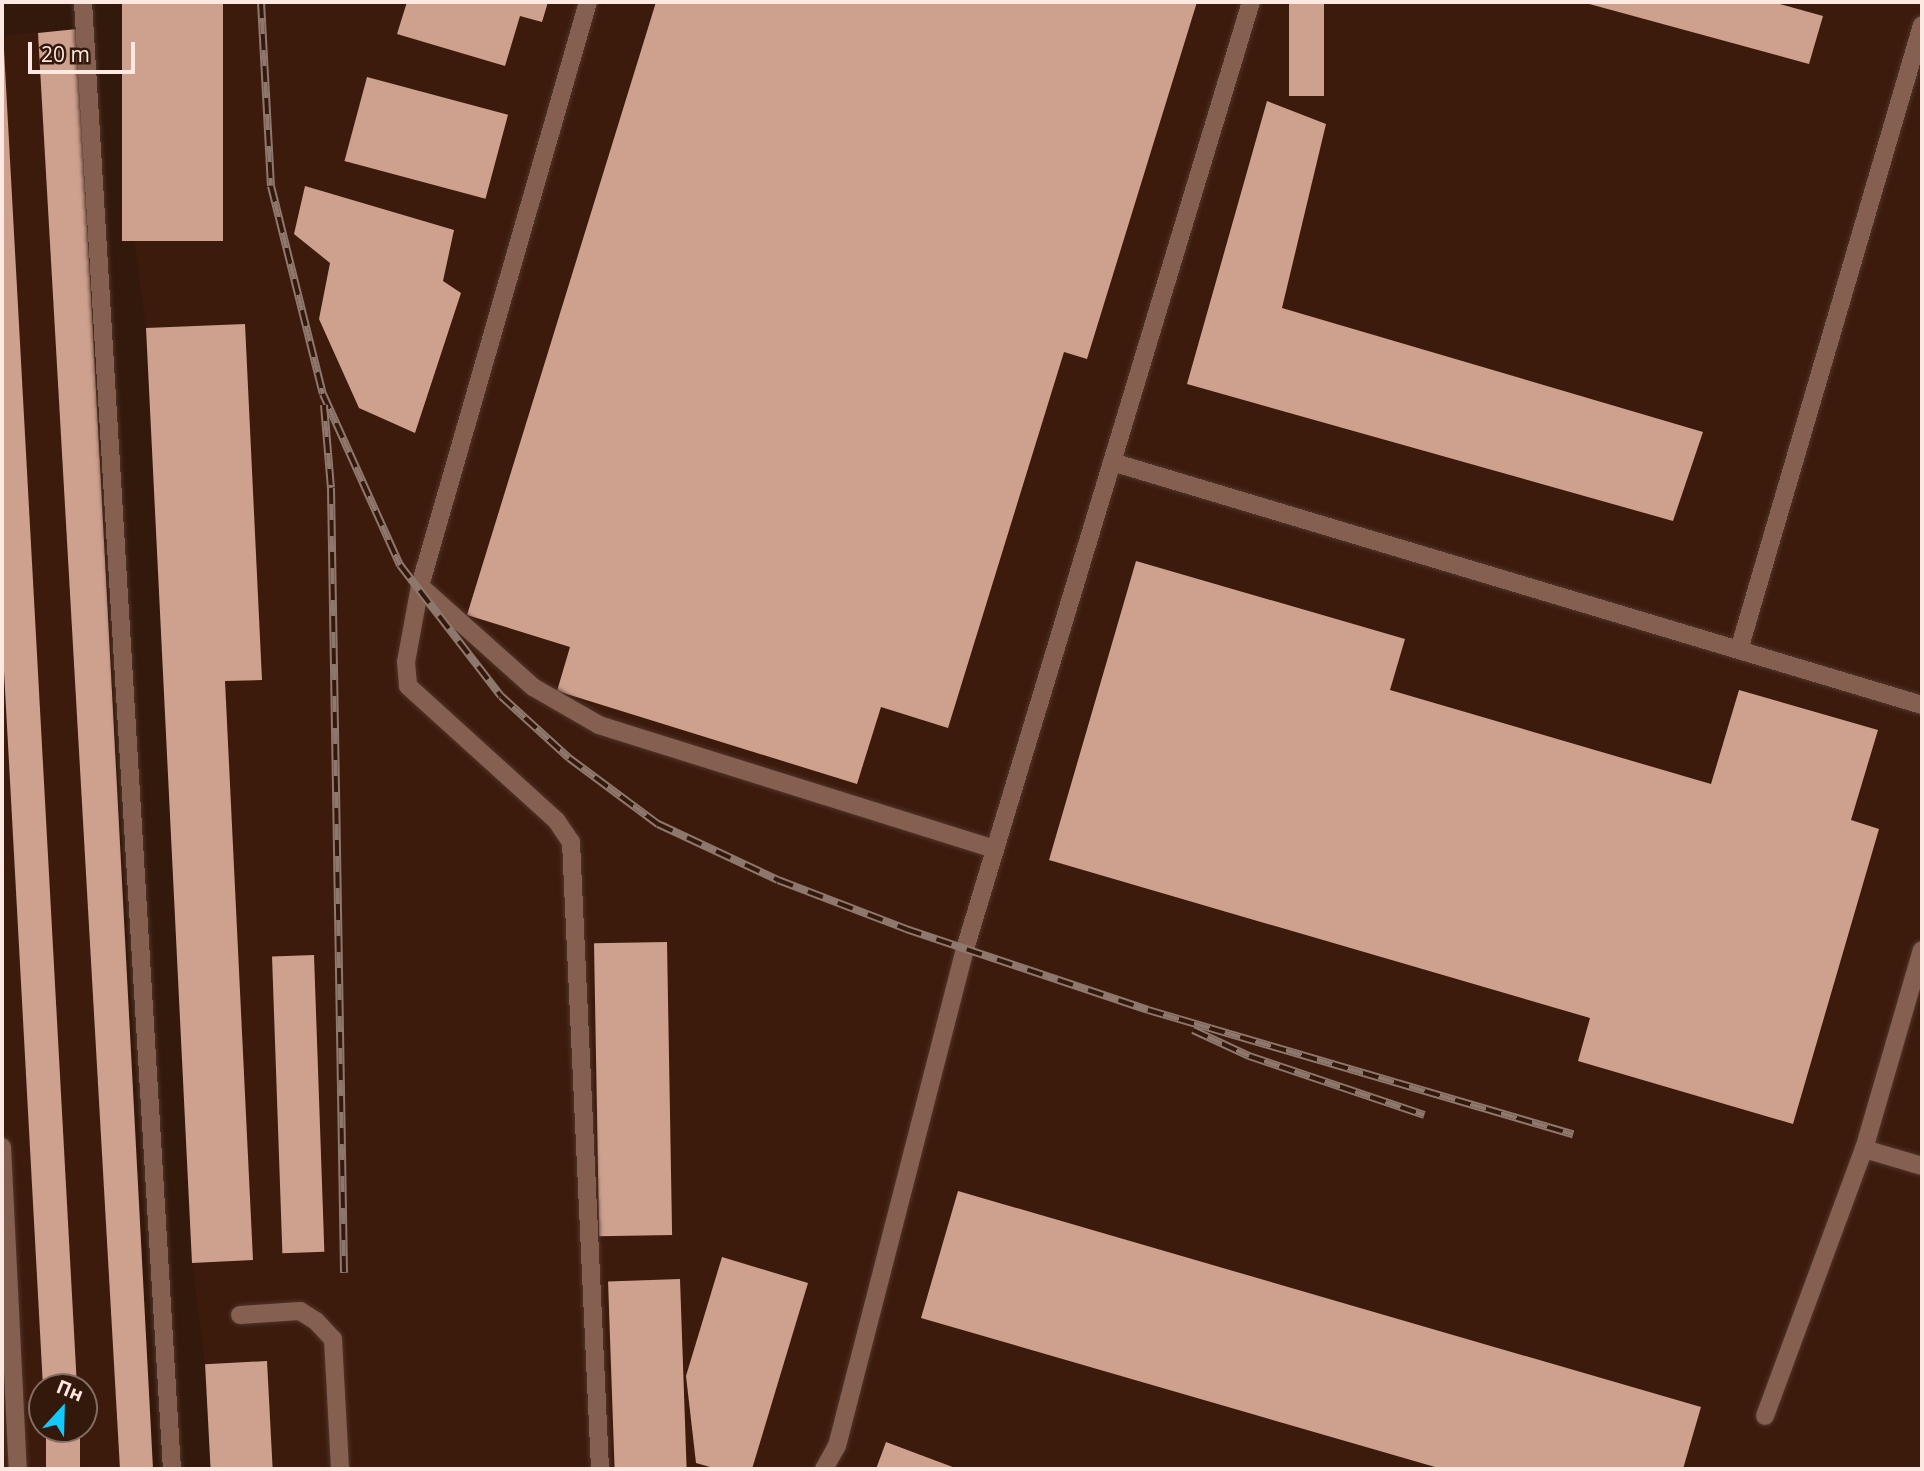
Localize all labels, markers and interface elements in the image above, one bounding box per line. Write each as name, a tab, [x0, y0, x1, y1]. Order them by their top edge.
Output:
scale bar	[32, 28, 138, 72]
text: 20 m	[41, 40, 90, 68]
north arrow	[28, 1373, 98, 1443]
text: Пн	[53, 1373, 87, 1407]

